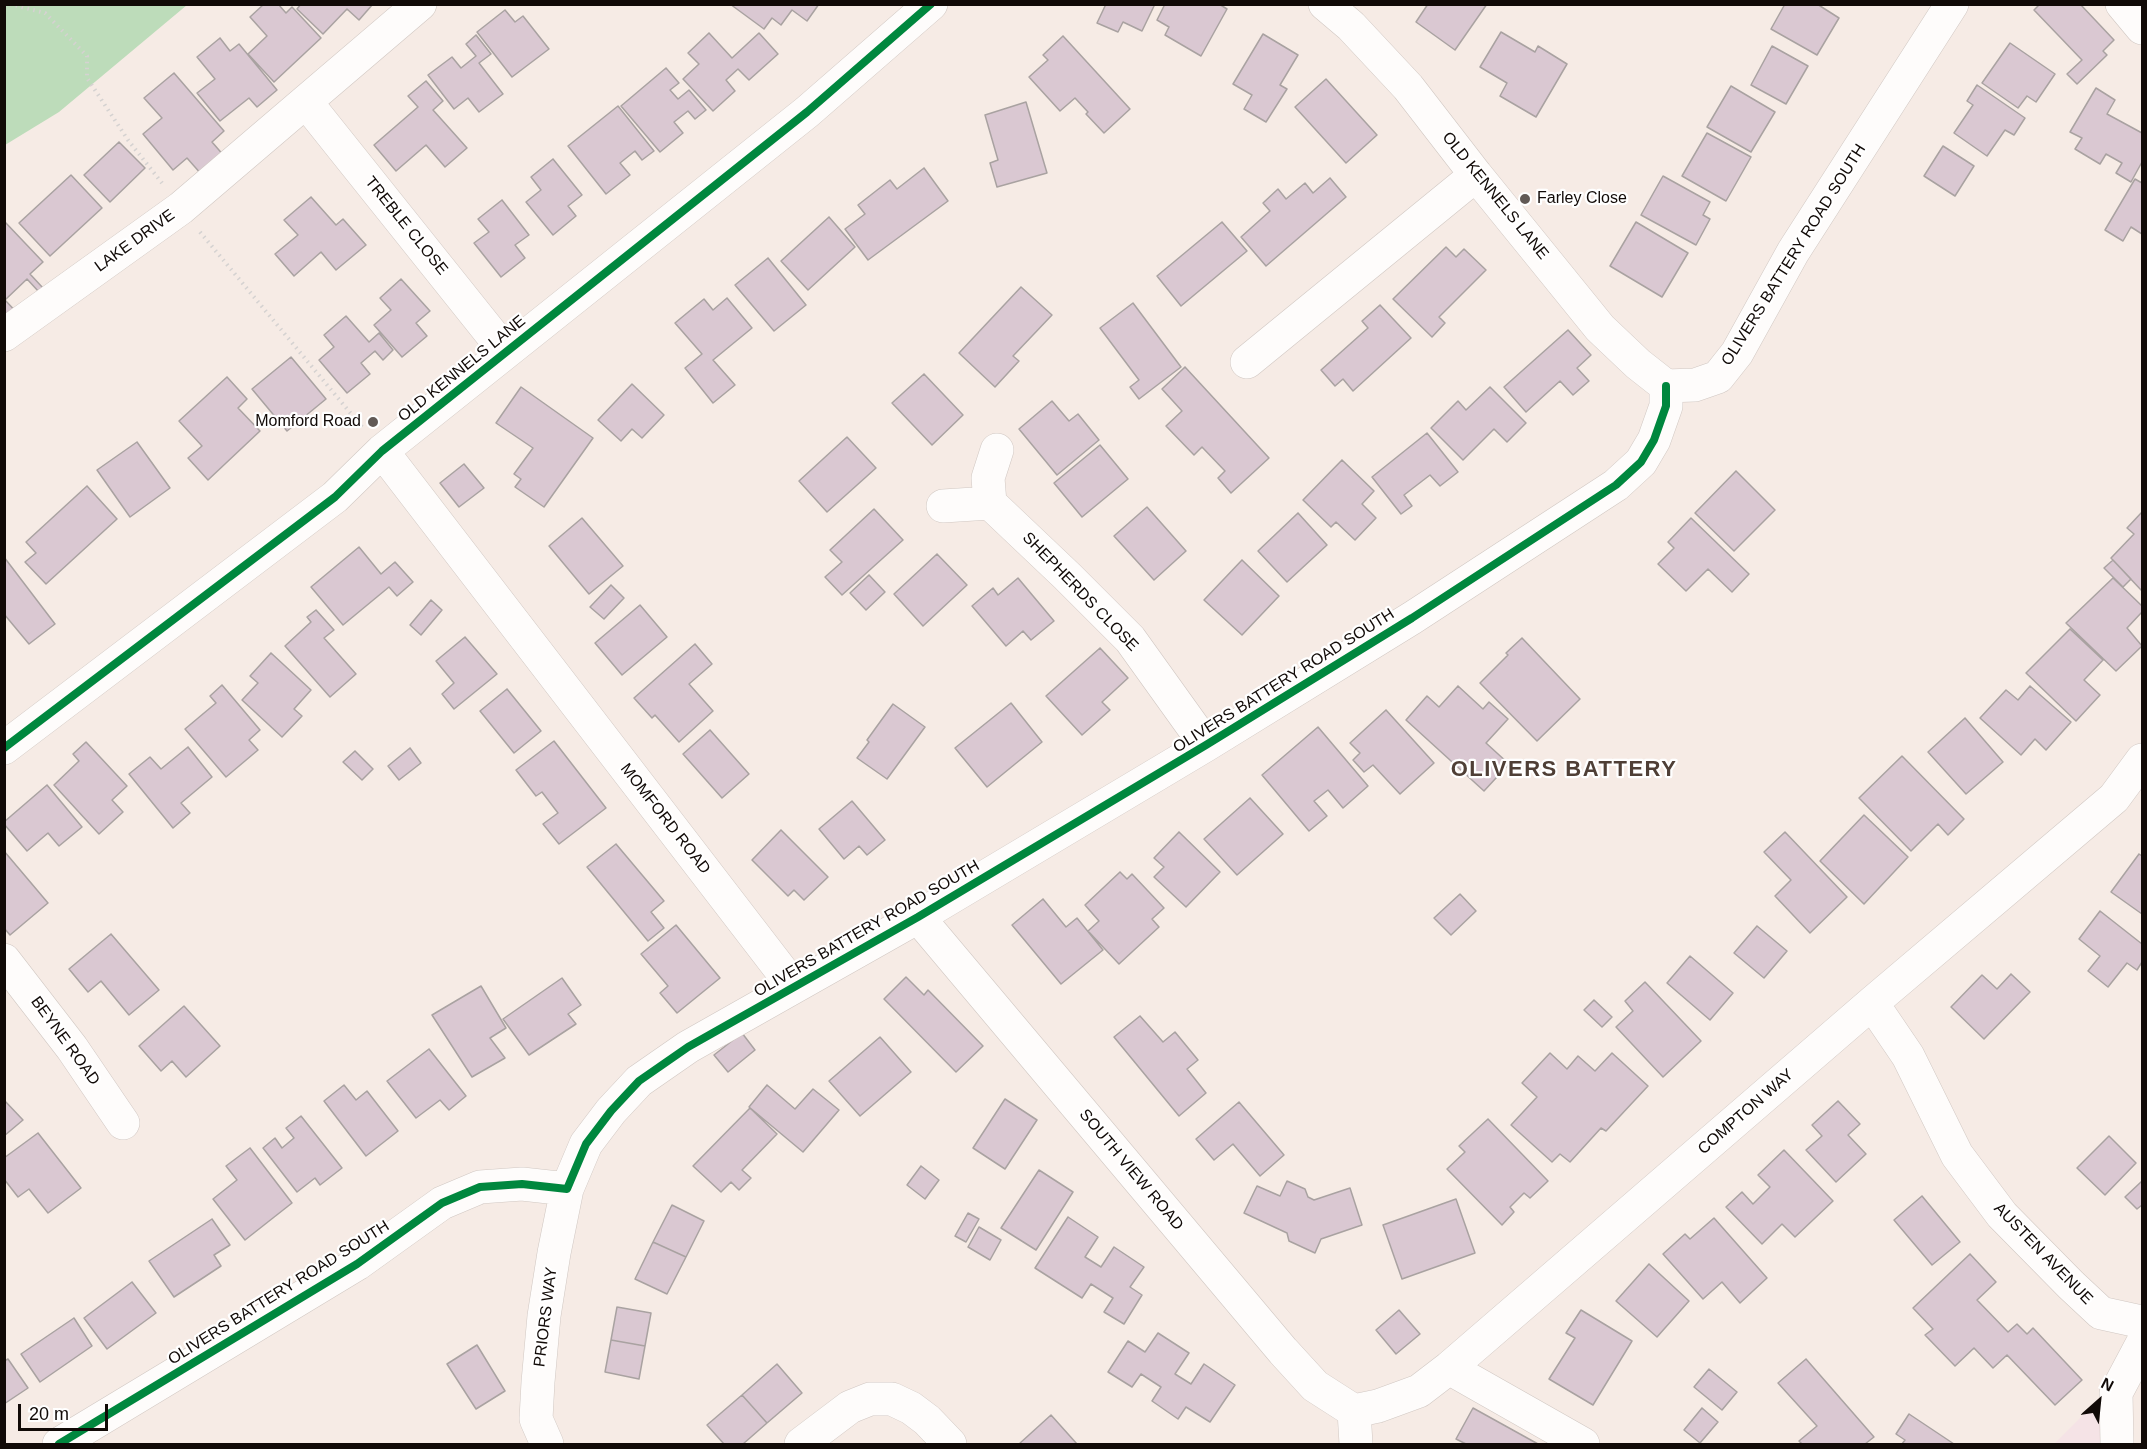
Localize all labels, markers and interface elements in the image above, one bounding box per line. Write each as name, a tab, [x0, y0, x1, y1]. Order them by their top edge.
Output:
street label: OLD KENNELS LANE	[1438, 128, 1552, 264]
street label: OLIVERS BATTERY ROAD SOUTH	[1718, 141, 1870, 369]
street label: TREBLE CLOSE	[360, 173, 452, 279]
place label: Farley Close	[1537, 189, 1627, 209]
marker: Farley Close	[1518, 192, 1532, 206]
street label: LAKE DRIVE	[91, 206, 179, 276]
street label: OLD KENNELS LANE	[394, 312, 530, 426]
place label: Momford Road	[255, 412, 361, 432]
marker: Momford Road	[366, 415, 380, 429]
street label: SHEPHERDS CLOSE	[1018, 528, 1142, 656]
street label: OLIVERS BATTERY ROAD SOUTH	[1170, 605, 1398, 757]
district label: OLIVERS BATTERY	[1451, 757, 1677, 783]
street label: MOMFORD ROAD	[616, 760, 714, 878]
street label: OLIVERS BATTERY ROAD SOUTH	[751, 856, 983, 1002]
street label: BEYNE ROAD	[26, 993, 104, 1089]
street label: COMPTON WAY	[1694, 1065, 1798, 1159]
street label: SOUTH VIEW ROAD	[1075, 1106, 1187, 1234]
street label: AUSTEN AVENUE	[1990, 1199, 2096, 1309]
street label: OLIVERS BATTERY ROAD SOUTH	[165, 1217, 393, 1369]
street label: PRIORS WAY	[530, 1266, 562, 1368]
north arrow	[2069, 1371, 2129, 1431]
text: N	[2098, 1374, 2116, 1395]
scale bar	[21, 1392, 111, 1430]
text: 20 m	[29, 1404, 69, 1424]

